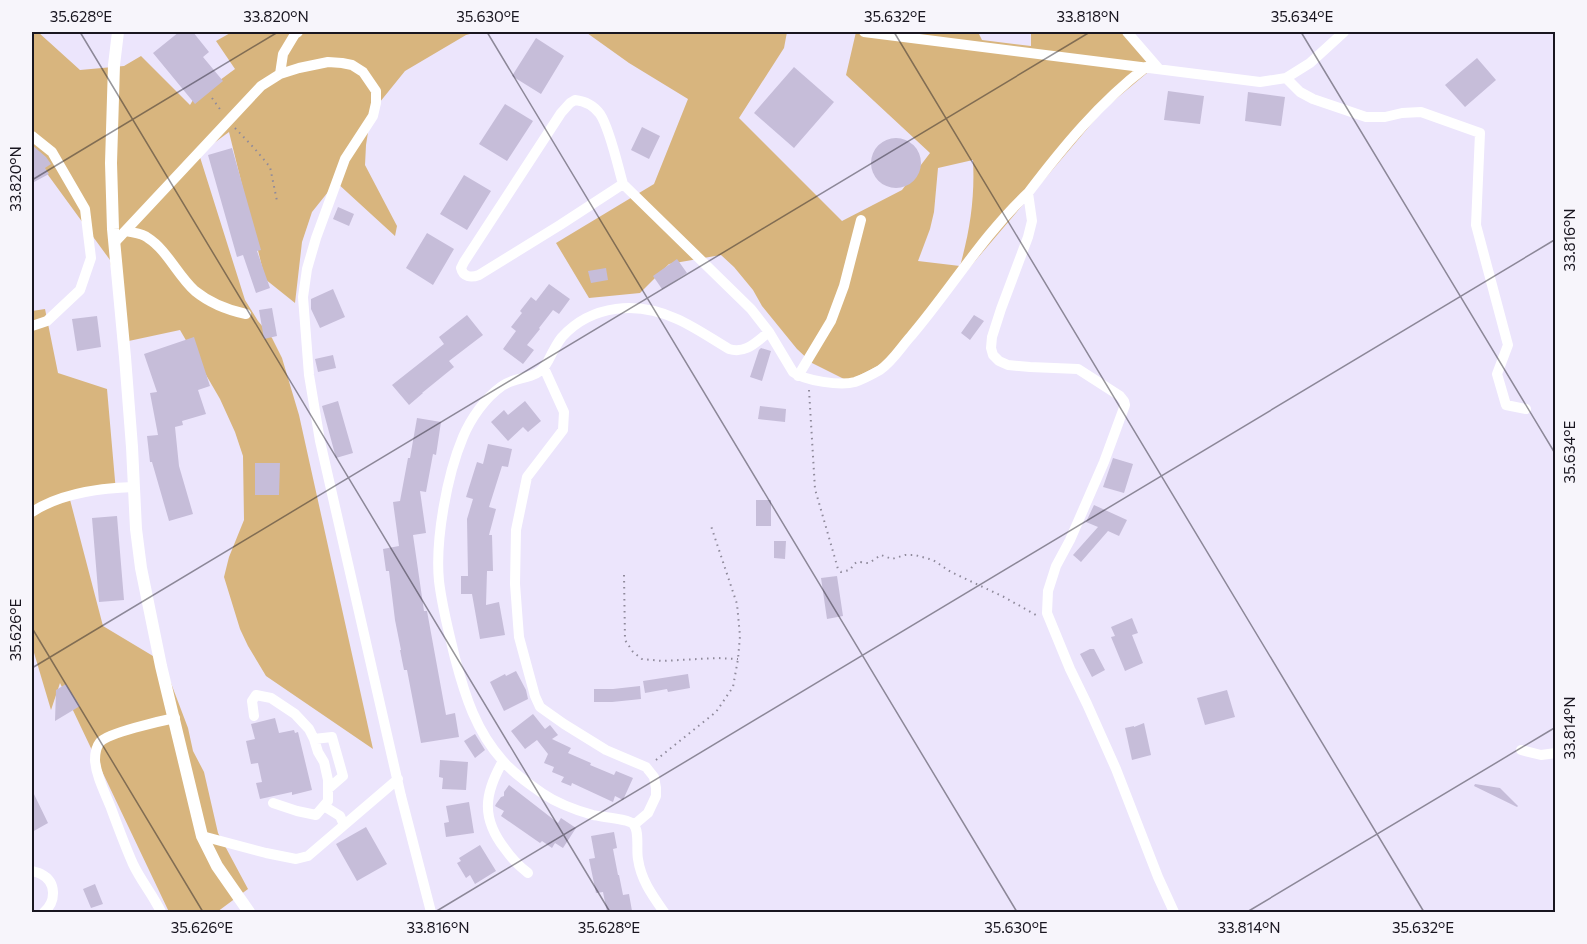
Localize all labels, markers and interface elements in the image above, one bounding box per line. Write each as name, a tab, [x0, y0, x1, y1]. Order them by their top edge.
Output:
text: 35.628°E	[50, 7, 112, 25]
text: 33.820°N	[243, 7, 309, 25]
text: 35.630°E	[456, 7, 520, 25]
text: 35.632°E	[864, 7, 926, 25]
text: 33.818°N	[1056, 7, 1120, 25]
text: 35.634°E	[1271, 7, 1333, 25]
text: 33.820°N	[6, 146, 24, 212]
text: 33.816°N	[1560, 208, 1578, 272]
text: 35.634°E	[1560, 421, 1578, 483]
text: 35.626°E	[6, 599, 24, 661]
text: 33.814°N	[1560, 697, 1578, 759]
text: 35.626°E	[171, 918, 233, 936]
text: 33.816°N	[406, 918, 470, 936]
text: 35.628°E	[578, 918, 640, 936]
text: 35.630°E	[984, 918, 1048, 936]
text: 33.814°N	[1218, 918, 1280, 936]
text: 35.632°E	[1392, 918, 1454, 936]

